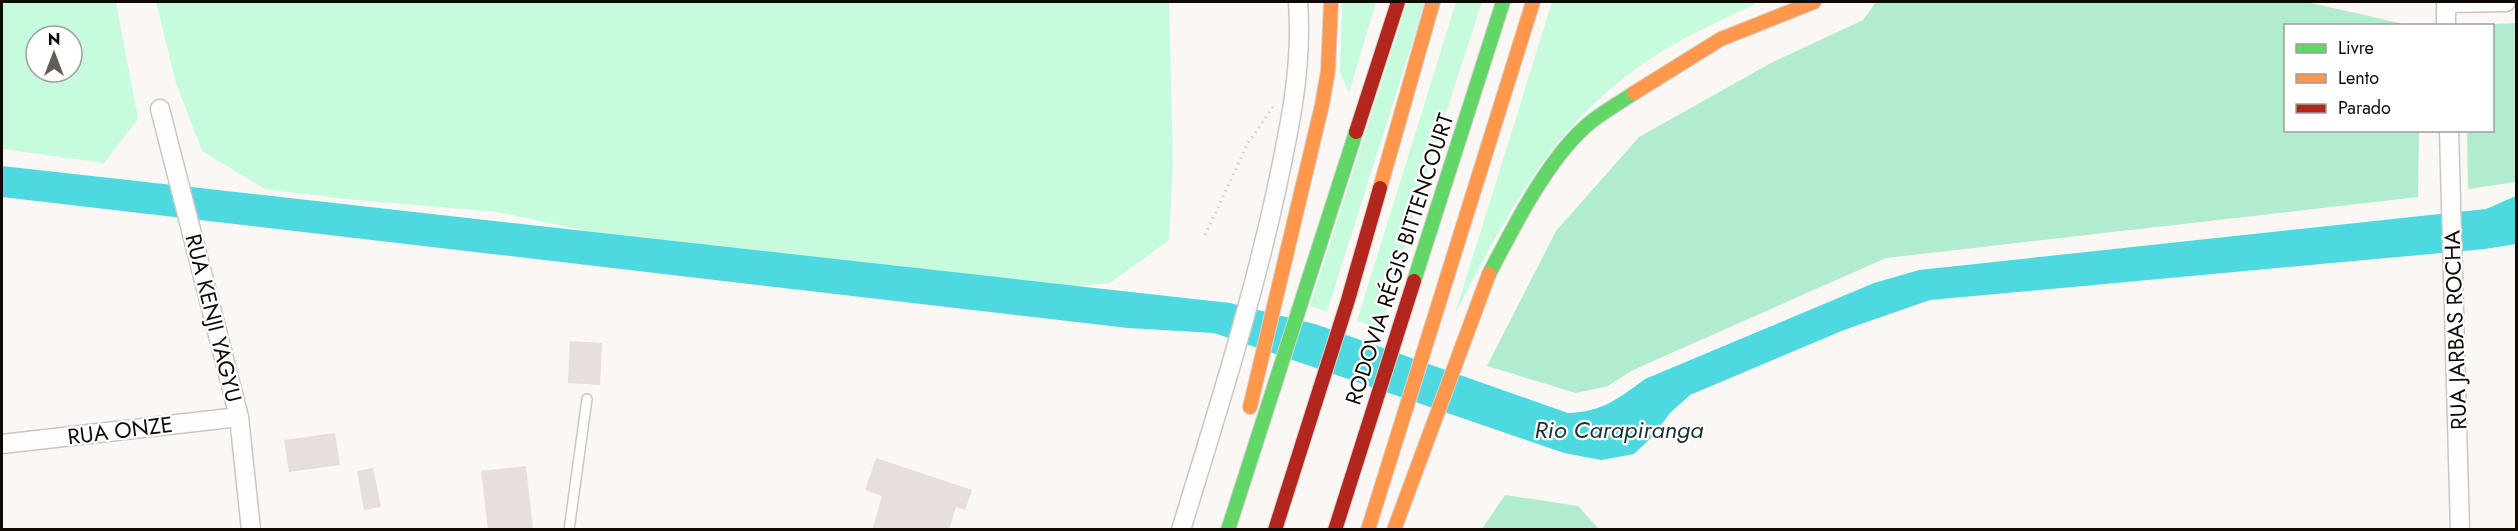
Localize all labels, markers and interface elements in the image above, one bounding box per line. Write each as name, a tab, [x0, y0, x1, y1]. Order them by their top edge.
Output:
north arrow	[24, 24, 84, 84]
legend	[2284, 24, 2494, 132]
text: N	[48, 28, 60, 51]
text: Livre	[2338, 35, 2374, 61]
text: Lento	[2338, 65, 2379, 91]
text: Parado	[2338, 95, 2391, 121]
street label: RODOVIA RÉGIS BITTENCOURT	[1337, 108, 1462, 409]
street label: RUA JARBAS ROCHA	[2436, 229, 2474, 430]
street label: RUA KENJI YAGYU	[178, 230, 250, 406]
street label: RUA ONZE	[66, 408, 174, 452]
water label: Rio Carapiranga	[1535, 412, 1703, 447]

